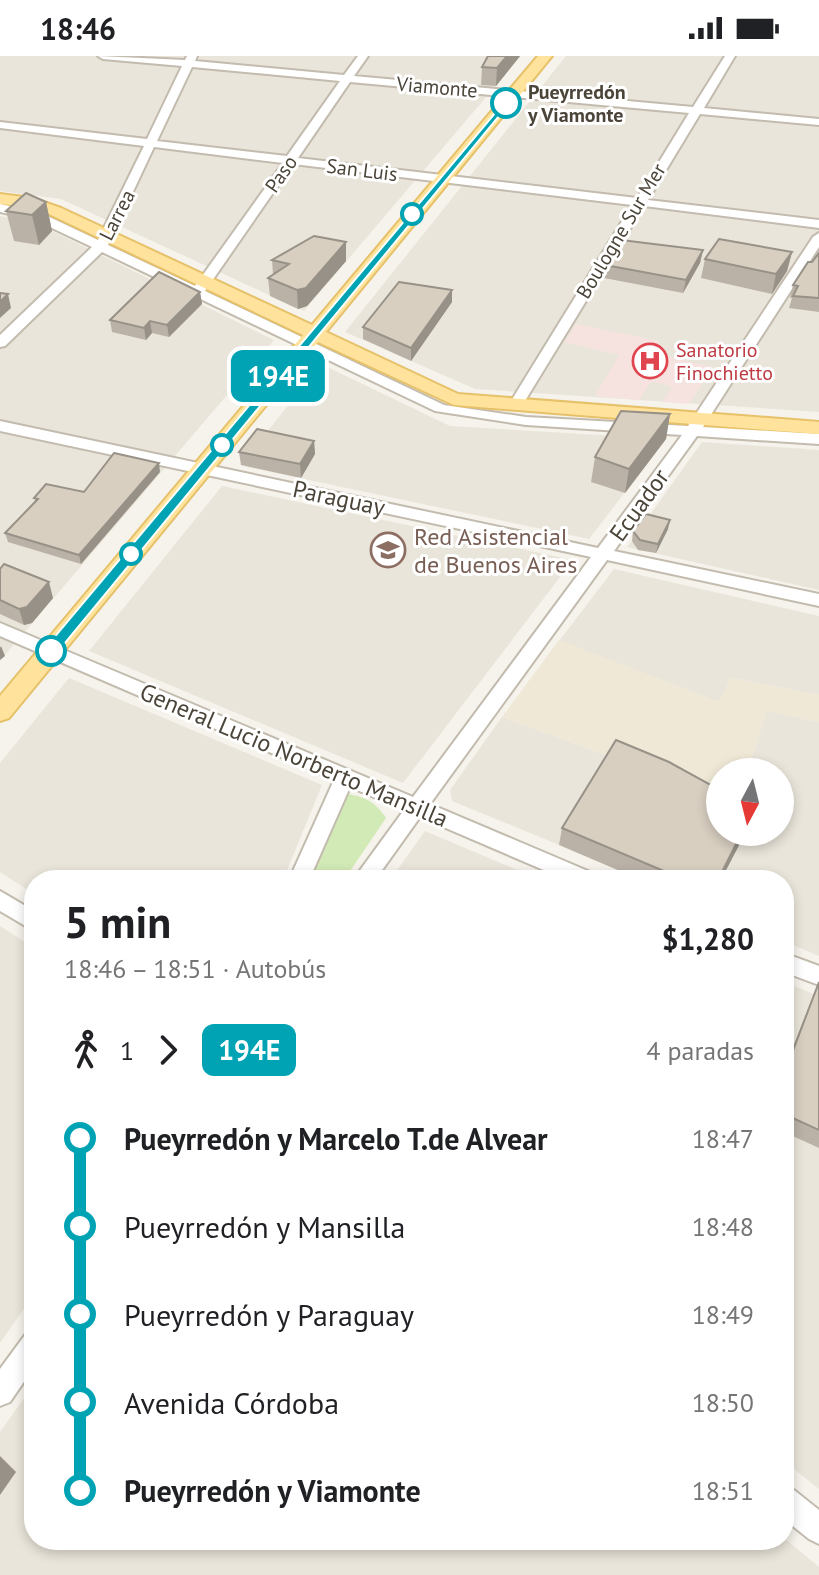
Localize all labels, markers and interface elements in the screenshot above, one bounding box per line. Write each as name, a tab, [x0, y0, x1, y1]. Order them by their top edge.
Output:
text: 18:46	[40, 9, 116, 48]
street label: Viamonte	[394, 70, 479, 103]
place label: Pueyrredón y Viamonte	[527, 79, 626, 128]
marker: Pueyrredón y Viamonte	[491, 88, 521, 118]
street label: Paso	[259, 150, 303, 198]
street label: San Luis	[325, 153, 399, 187]
street label: Boulogne Sur Mer	[570, 158, 672, 303]
street label: Larrea	[93, 185, 141, 245]
unlabelled marker	[401, 203, 423, 225]
place label: Sanatorio Finochietto	[676, 337, 773, 386]
hospital icon: Sanatorio Finochietto	[631, 342, 669, 380]
line badge: 194E	[222, 350, 334, 402]
text: 194E	[247, 357, 309, 394]
unlabelled marker	[211, 434, 233, 456]
street label: Ecuador	[602, 463, 676, 547]
street label: Paraguay	[290, 473, 388, 523]
place label: Red Asistencial de Buenos Aires	[414, 521, 577, 580]
school or university icon: Red Asistencial de Buenos Aires	[369, 531, 407, 569]
unlabelled marker	[120, 543, 142, 565]
unlabelled marker	[36, 636, 66, 666]
street label: General Lucio Norberto Mansilla	[135, 676, 453, 834]
north arrow	[706, 758, 794, 846]
map controls	[706, 758, 794, 846]
text: 5 min	[64, 893, 171, 950]
text: $1,280	[661, 919, 754, 958]
text: 18:46 – 18:51 · Autobús	[64, 952, 326, 985]
icon: walk	[64, 1028, 108, 1072]
icon: forward	[146, 1028, 190, 1072]
text: 194E	[218, 1031, 280, 1068]
text: 1	[120, 1034, 134, 1067]
text: 4 paradas	[646, 1034, 754, 1067]
text: Pueyrredón y Marcelo T.de Alvear	[124, 1119, 548, 1158]
text: 18:47	[692, 1122, 754, 1155]
text: Pueyrredón y Mansilla	[124, 1207, 405, 1246]
text: 18:48	[692, 1210, 754, 1243]
text: Pueyrredón y Paraguay	[124, 1295, 414, 1334]
text: 18:49	[692, 1298, 754, 1331]
text: Avenida Córdoba	[124, 1383, 339, 1422]
text: 18:50	[692, 1386, 754, 1419]
text: Pueyrredón y Viamonte	[124, 1471, 421, 1510]
text: 18:51	[692, 1474, 754, 1507]

